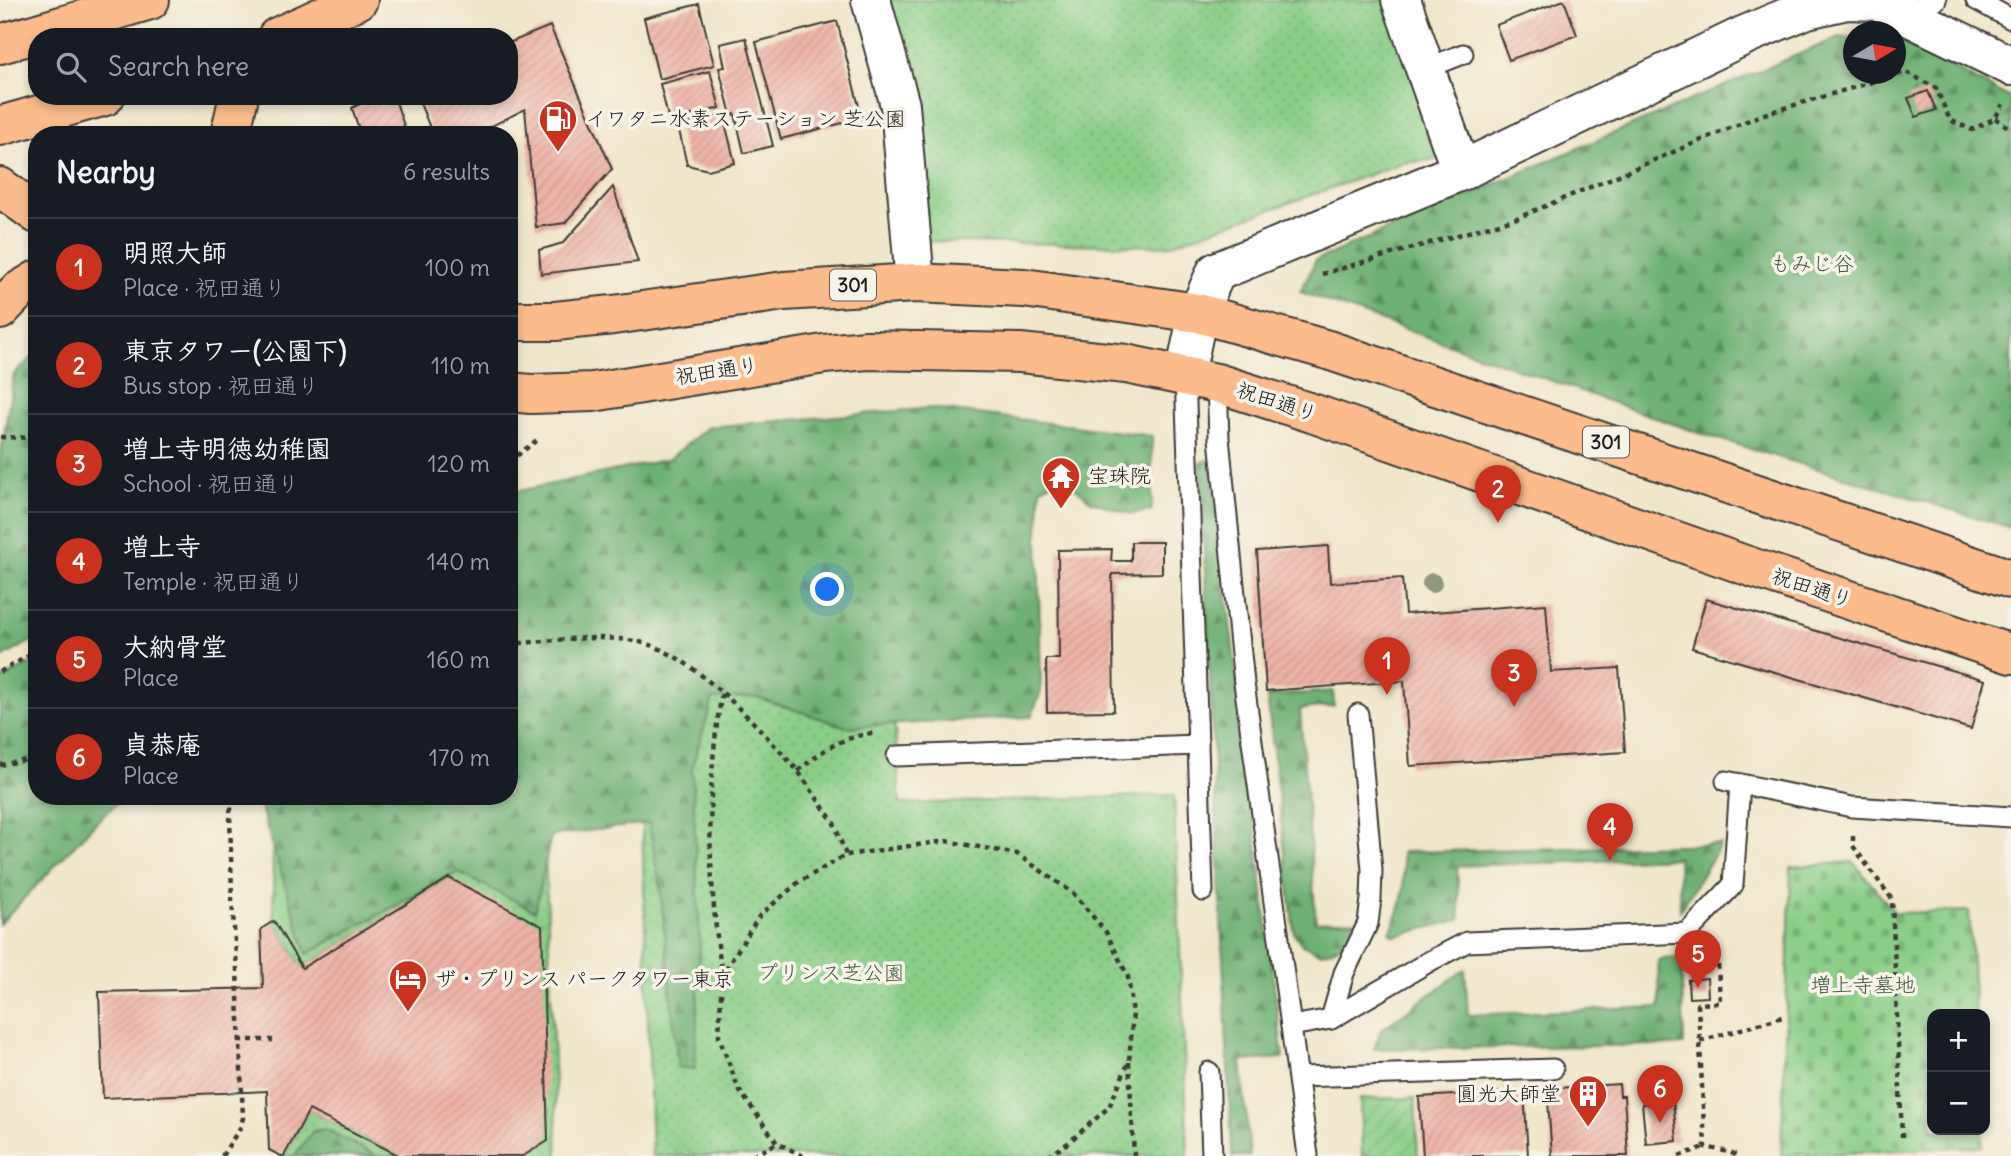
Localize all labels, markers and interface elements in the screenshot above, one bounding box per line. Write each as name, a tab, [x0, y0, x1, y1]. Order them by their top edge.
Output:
north arrow	[1843, 21, 1906, 84]
search box	[28, 28, 518, 105]
icon: search	[52, 48, 90, 86]
text: Search here	[108, 50, 249, 83]
fuel station icon: イワタニ水素ステーション 芝公園	[537, 98, 579, 153]
place label: イワタニ水素ステーション 芝公園	[585, 105, 906, 132]
text: Nearby	[56, 153, 156, 191]
text: 6 results	[403, 157, 490, 186]
text: 明照大師	[123, 236, 227, 269]
park label: もみじ谷	[1770, 250, 1854, 277]
text: 1	[74, 253, 84, 282]
text: 100 m	[425, 253, 490, 282]
road number: 301	[830, 270, 876, 300]
text: Place · 祝田通り	[123, 273, 287, 302]
text: 東京タワー(公園下)	[123, 334, 347, 367]
text: 2	[73, 351, 85, 380]
text: 110 m	[431, 351, 490, 380]
street label: 祝田通り	[673, 351, 761, 390]
text: Bus stop · 祝田通り	[123, 371, 320, 400]
street label: 祝田通り	[1233, 376, 1321, 427]
road number: 301	[1583, 426, 1629, 458]
text: 増上寺明徳幼稚園	[123, 432, 331, 465]
text: 3	[72, 449, 86, 478]
text: 120 m	[427, 449, 490, 478]
temple icon: 宝珠院	[1040, 455, 1082, 510]
place label: 宝珠院	[1088, 462, 1151, 489]
pin: 2	[1475, 465, 1521, 523]
text: School · 祝田通り	[123, 469, 300, 498]
text: 増上寺	[123, 530, 201, 563]
text: 4	[72, 547, 86, 576]
text: 140 m	[427, 547, 490, 576]
street label: 祝田通り	[1768, 562, 1856, 613]
text: Temple · 祝田通り	[123, 567, 305, 596]
your location	[810, 572, 844, 606]
text: 大納骨堂	[123, 630, 227, 663]
pin: 1	[1364, 637, 1410, 695]
text: 5	[72, 645, 86, 674]
text: 160 m	[427, 645, 490, 674]
pin: 3	[1491, 649, 1537, 707]
text: Place	[123, 663, 179, 692]
text: 貞恭庵	[123, 728, 201, 761]
text: 6	[72, 743, 86, 772]
text: 170 m	[429, 743, 490, 772]
text: Place	[123, 761, 179, 790]
pin: 4	[1587, 803, 1633, 861]
pin: 5	[1675, 930, 1721, 988]
hotel icon: ザ・プリンス パークタワー東京	[387, 958, 429, 1013]
park label: プリンス芝公園	[758, 959, 905, 986]
place label: ザ・プリンス パークタワー東京	[435, 965, 734, 992]
park label: 増上寺墓地	[1811, 971, 1916, 998]
map controls	[1927, 1009, 1990, 1135]
button: +	[1927, 1009, 1990, 1072]
pin: 6	[1637, 1065, 1683, 1123]
button: −	[1927, 1072, 1990, 1135]
building icon: 圓光大師堂	[1567, 1073, 1609, 1128]
place label: 圓光大師堂	[1456, 1080, 1561, 1107]

